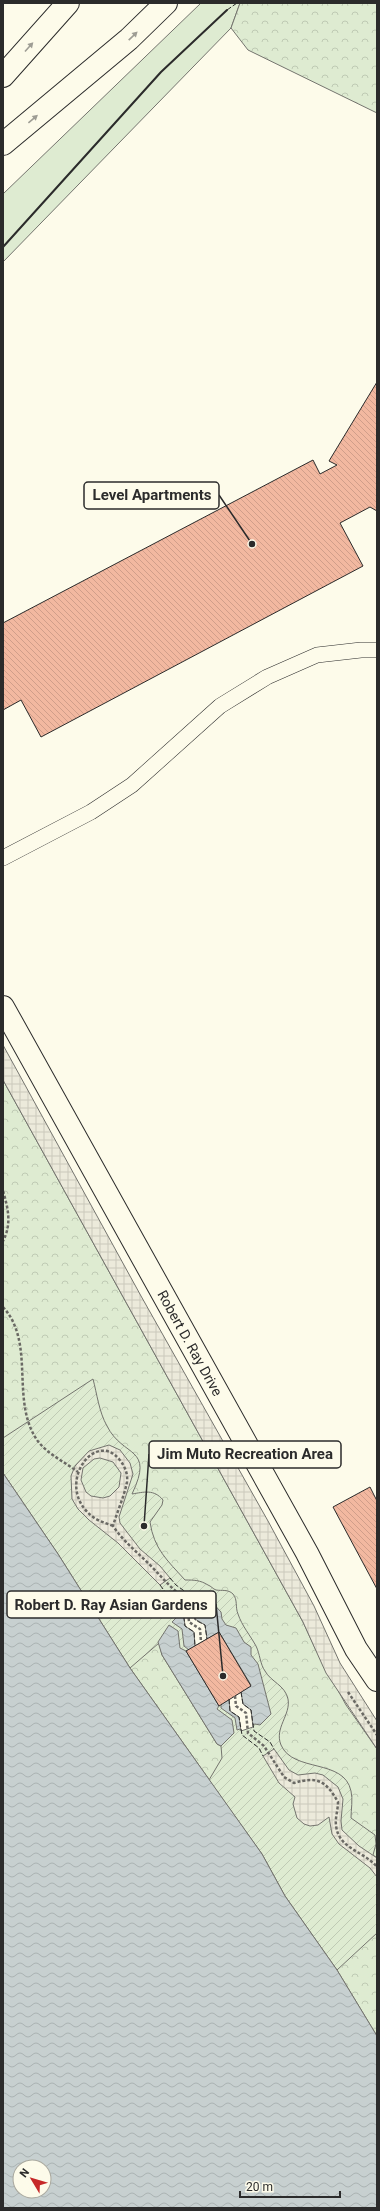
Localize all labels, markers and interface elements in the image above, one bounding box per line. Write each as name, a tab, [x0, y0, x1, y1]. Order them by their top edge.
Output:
one-way arrow	[128, 31, 138, 40]
one-way arrow	[24, 42, 34, 52]
one-way arrow	[28, 114, 38, 123]
callout: Level Apartments	[84, 482, 219, 509]
text: Level Apartments	[93, 486, 212, 504]
street label: Robert D. Ray Drive	[154, 1287, 226, 1399]
callout: Jim Muto Recreation Area	[149, 1441, 341, 1468]
text: Jim Muto Recreation Area	[157, 1445, 333, 1463]
callout: Robert D. Ray Asian Gardens	[7, 1591, 216, 1618]
text: Robert D. Ray Asian Gardens	[14, 1596, 208, 1614]
north arrow	[12, 2159, 52, 2199]
text: N	[17, 2166, 32, 2180]
scale bar	[240, 2173, 340, 2199]
text: 20 m	[246, 2180, 273, 2194]

